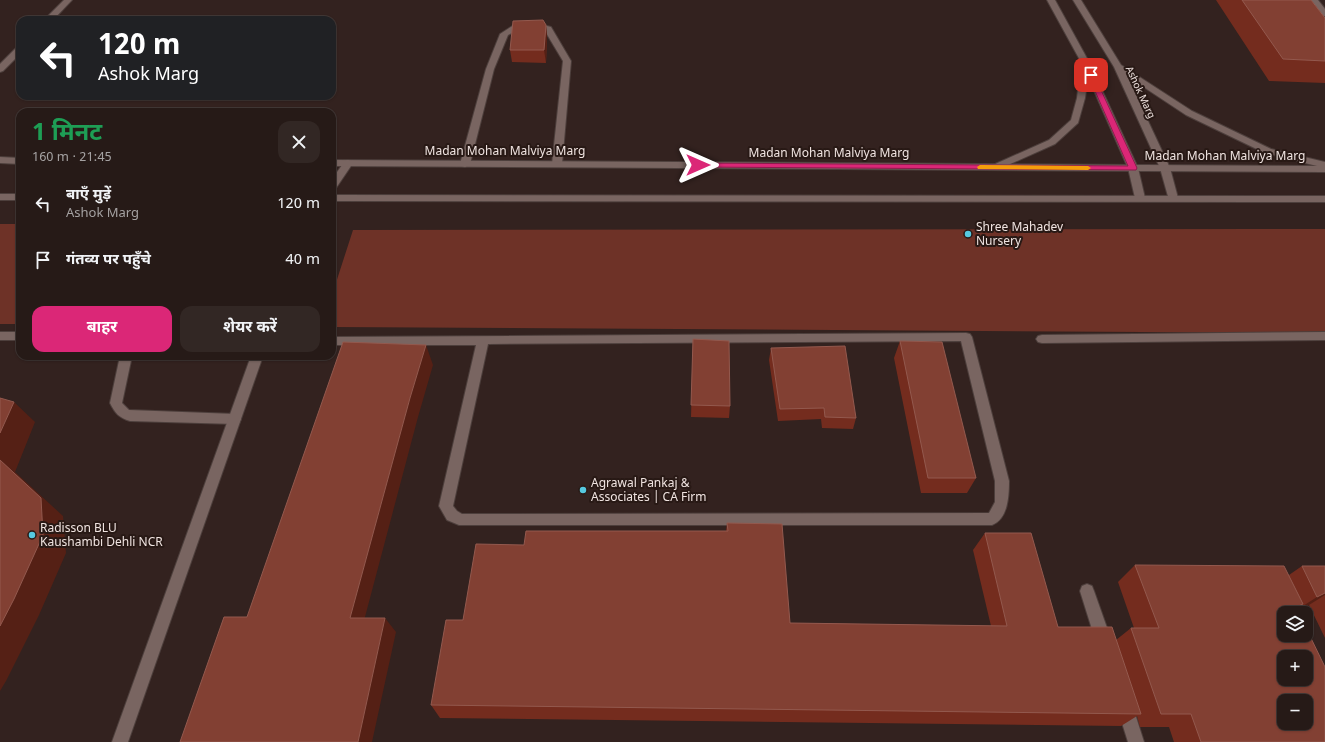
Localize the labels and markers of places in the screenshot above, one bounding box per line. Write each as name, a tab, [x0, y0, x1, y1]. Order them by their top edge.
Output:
pin	[1074, 58, 1108, 92]
place label: Shree Mahadev Nursery	[976, 220, 1064, 250]
marker: Shree Mahadev Nursery	[963, 229, 973, 239]
place label: Agrawal Pankaj & Associates | CA Firm	[591, 476, 706, 506]
marker: Agrawal Pankaj & Associates | CA Firm	[578, 485, 588, 495]
place label: Radisson BLU Kaushambi Dehli NCR	[40, 521, 163, 551]
marker: Radisson BLU Kaushambi Dehli NCR	[27, 530, 37, 540]

